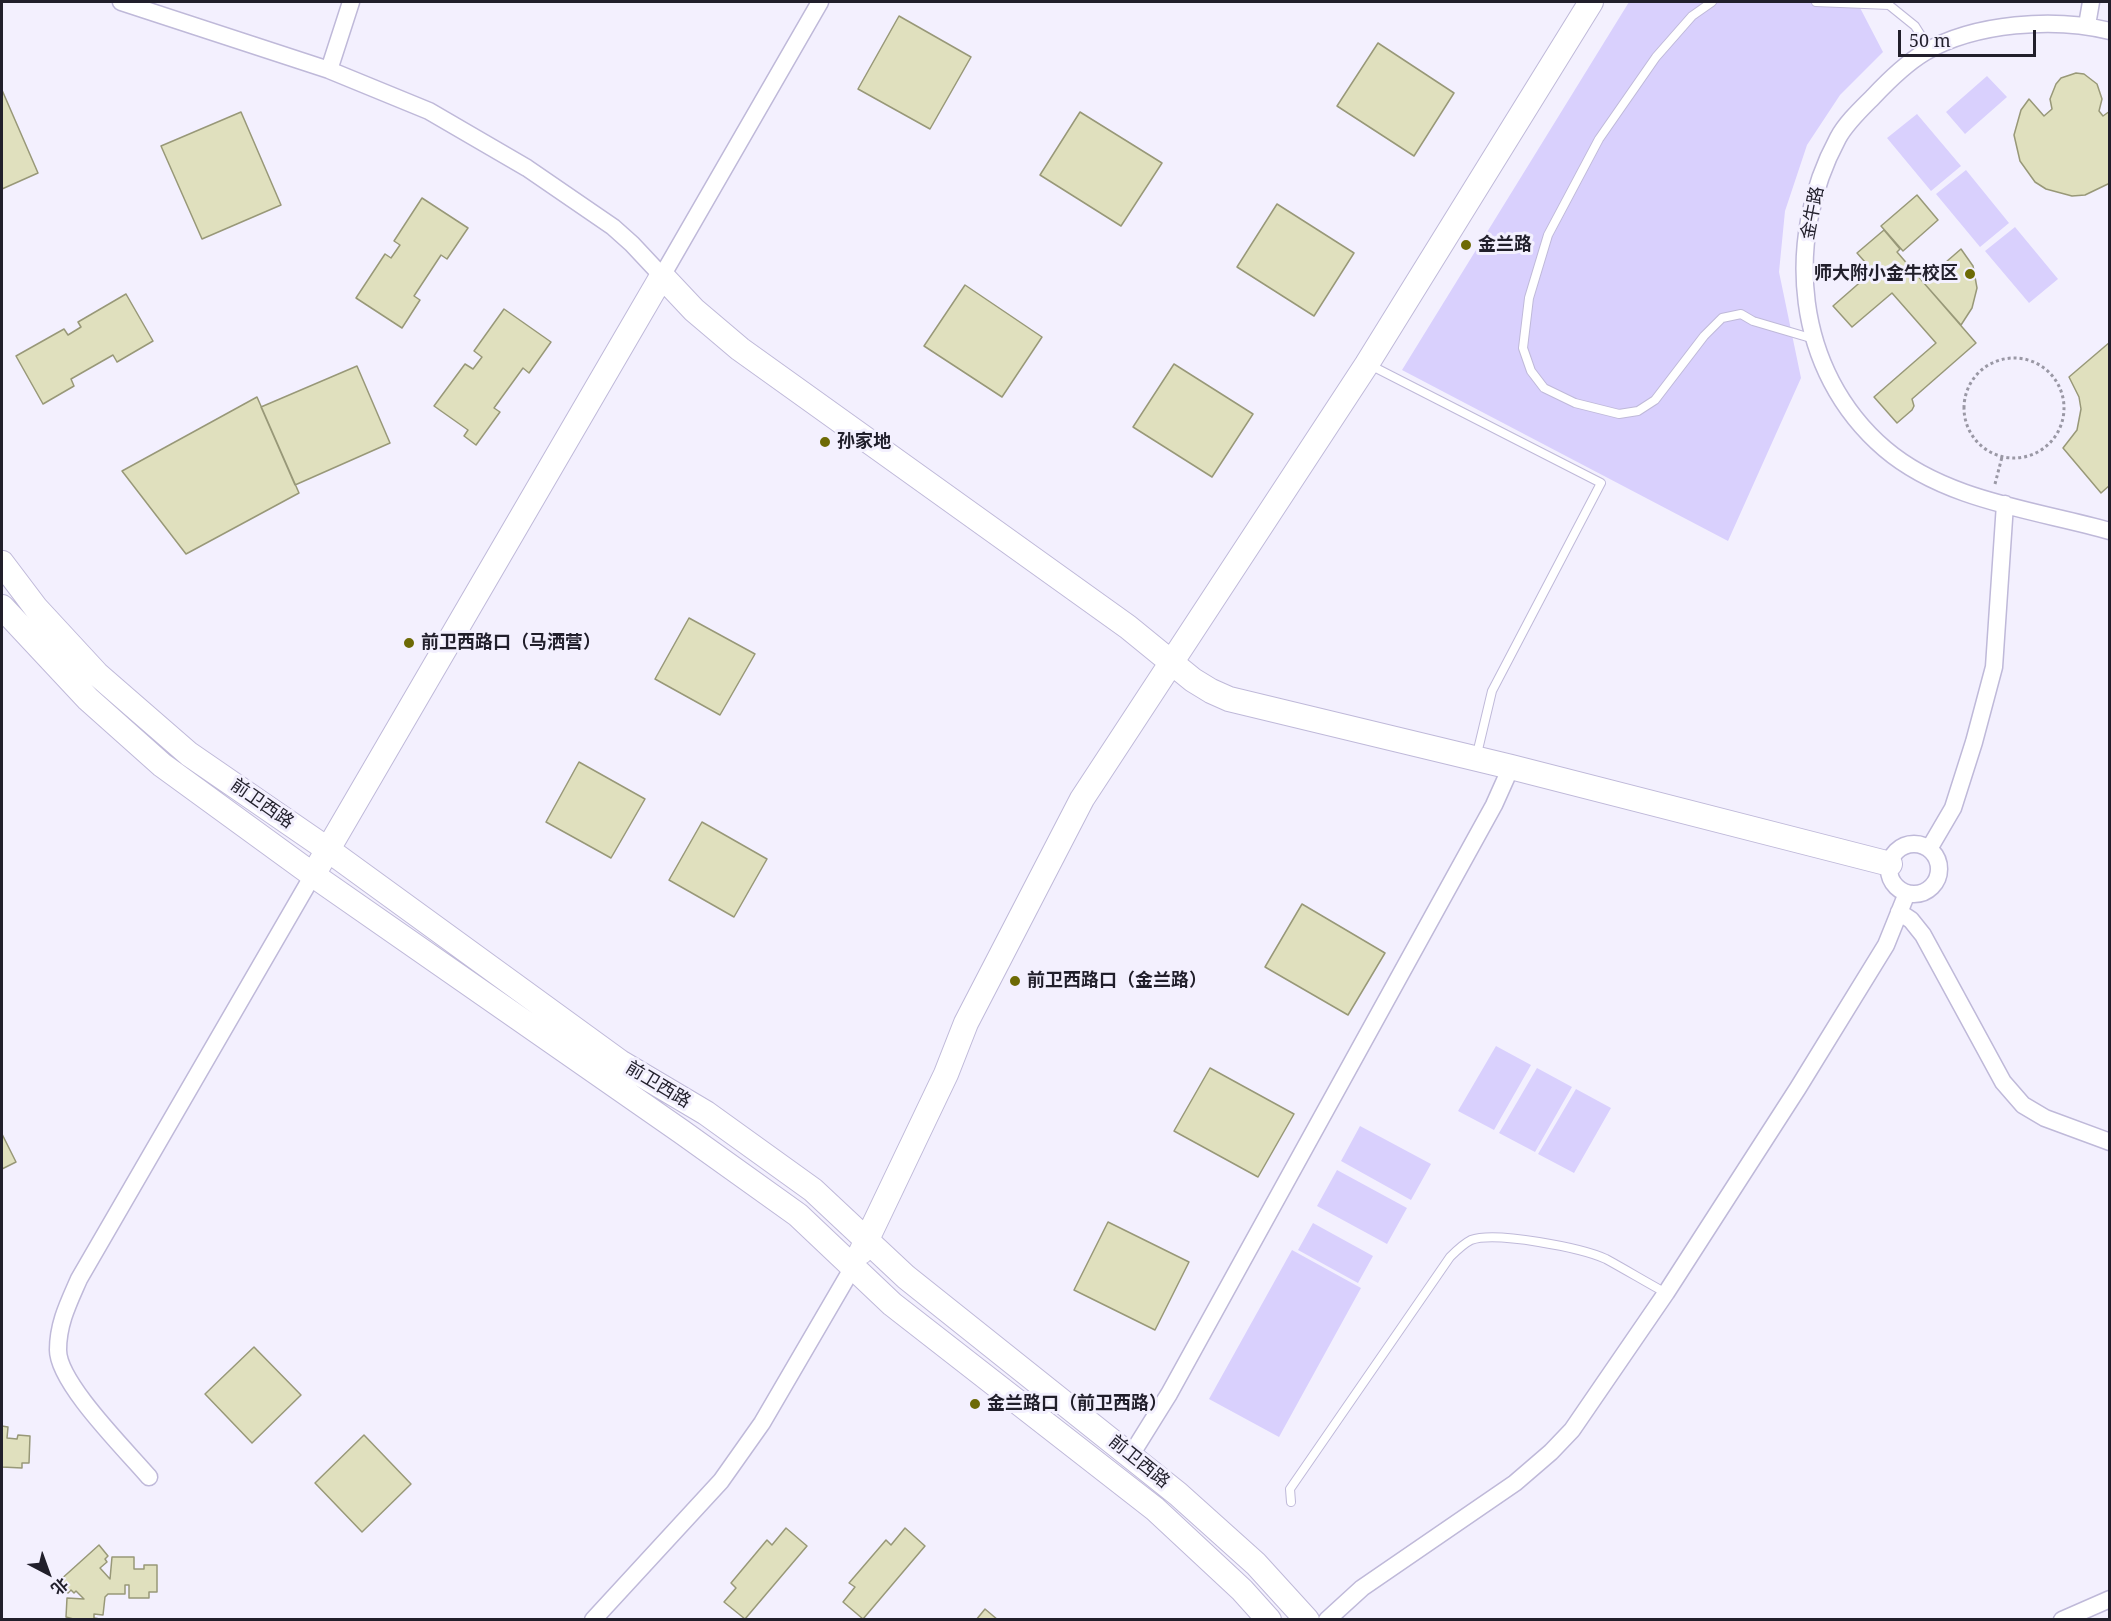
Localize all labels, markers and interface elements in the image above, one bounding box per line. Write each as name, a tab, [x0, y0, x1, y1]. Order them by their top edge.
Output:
scale bar	[1901, 18, 2039, 56]
text: 50 m	[1909, 28, 1951, 52]
street label: 金牛路	[1797, 184, 1829, 242]
place label: 金兰路	[1478, 234, 1532, 256]
marker: 金兰路	[1459, 238, 1473, 252]
place label: 师大附小金牛校区	[1814, 263, 1958, 285]
marker: 师大附小金牛校区	[1963, 267, 1977, 281]
place label: 孙家地	[837, 431, 891, 453]
marker: 孙家地	[818, 435, 832, 449]
place label: 前卫西路口（马洒营）	[421, 632, 601, 654]
marker: 前卫西路口（马洒营）	[402, 636, 416, 650]
street label: 前卫西路	[226, 775, 298, 833]
place label: 前卫西路口（金兰路）	[1027, 970, 1207, 992]
marker: 前卫西路口（金兰路）	[1008, 974, 1022, 988]
street label: 前卫西路	[622, 1057, 694, 1113]
place label: 金兰路口（前卫西路）	[987, 1393, 1167, 1415]
marker: 金兰路口（前卫西路）	[968, 1397, 982, 1411]
street label: 前卫西路	[1104, 1431, 1174, 1493]
north arrow	[18, 1543, 78, 1603]
text: 北	[47, 1573, 73, 1600]

